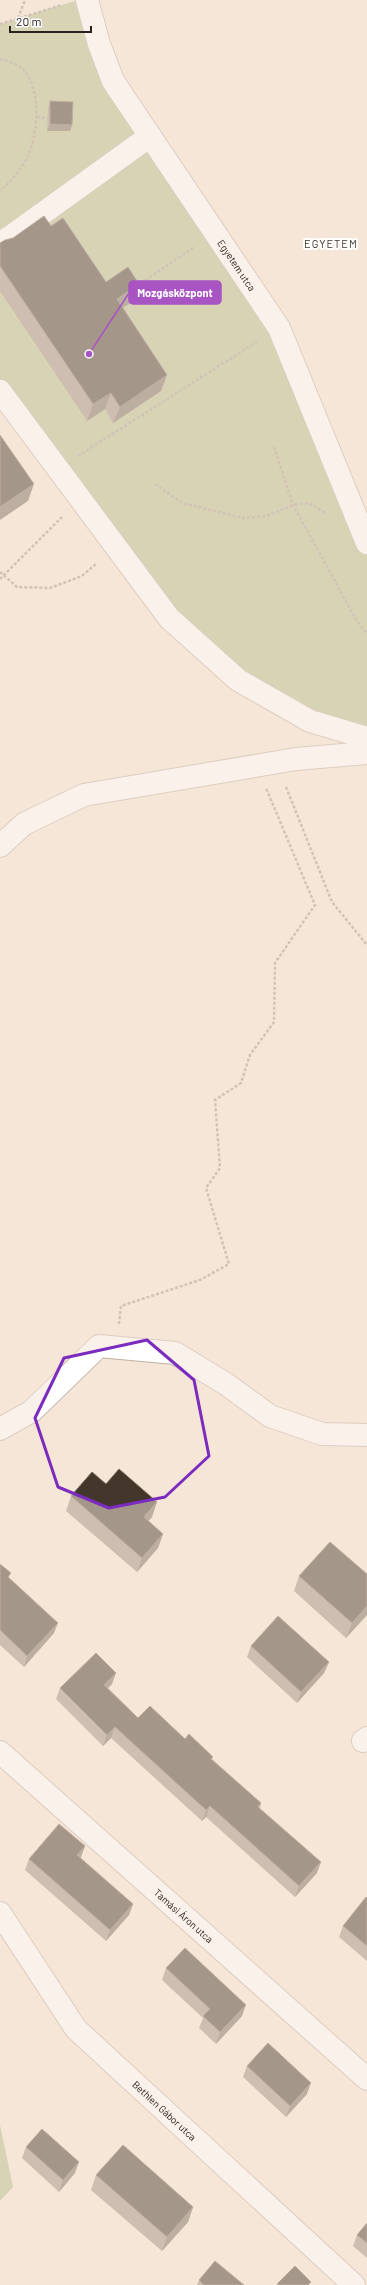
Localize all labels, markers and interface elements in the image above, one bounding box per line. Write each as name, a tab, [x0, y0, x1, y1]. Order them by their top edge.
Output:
scale bar	[10, 8, 91, 34]
text: 20 m	[16, 14, 42, 28]
street label: Egyetem utca	[215, 237, 258, 293]
district label: EGYETEM	[304, 237, 358, 250]
callout: Mozgásközpont	[129, 281, 221, 304]
text: Mozgásközpont	[137, 286, 213, 299]
street label: Tamási Áron utca	[152, 1886, 216, 1945]
street label: Bethlen Gábor utca	[130, 2078, 199, 2143]

